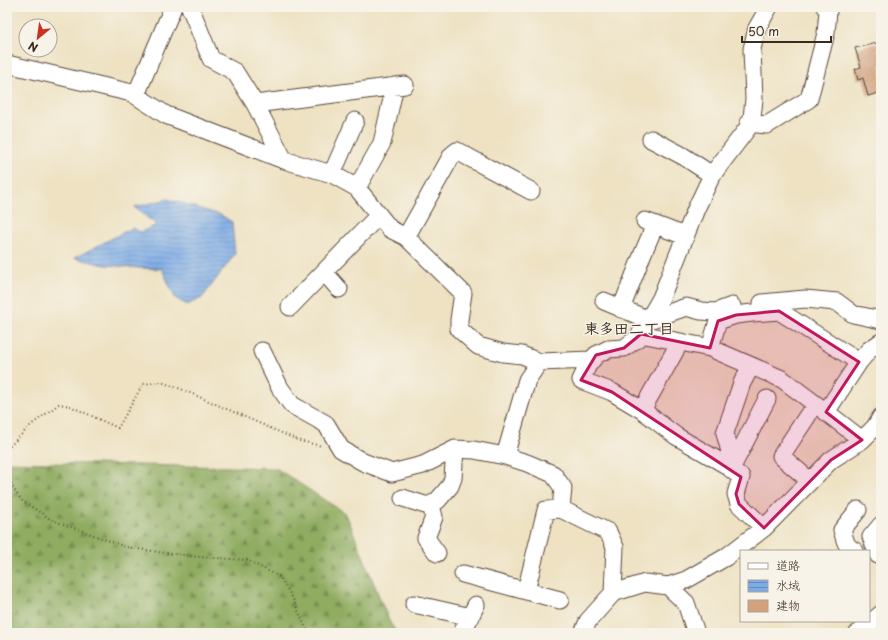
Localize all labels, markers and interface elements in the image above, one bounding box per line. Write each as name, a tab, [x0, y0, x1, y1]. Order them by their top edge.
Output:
north arrow	[18, 18, 58, 58]
scale bar	[742, 18, 831, 44]
text: 50 m	[748, 22, 779, 40]
text: N	[25, 37, 41, 57]
district label: 東多田二丁目	[584, 316, 674, 339]
legend	[740, 550, 870, 622]
text: 道路	[776, 556, 800, 574]
text: 水域	[776, 576, 800, 594]
text: 建物	[776, 596, 800, 614]

